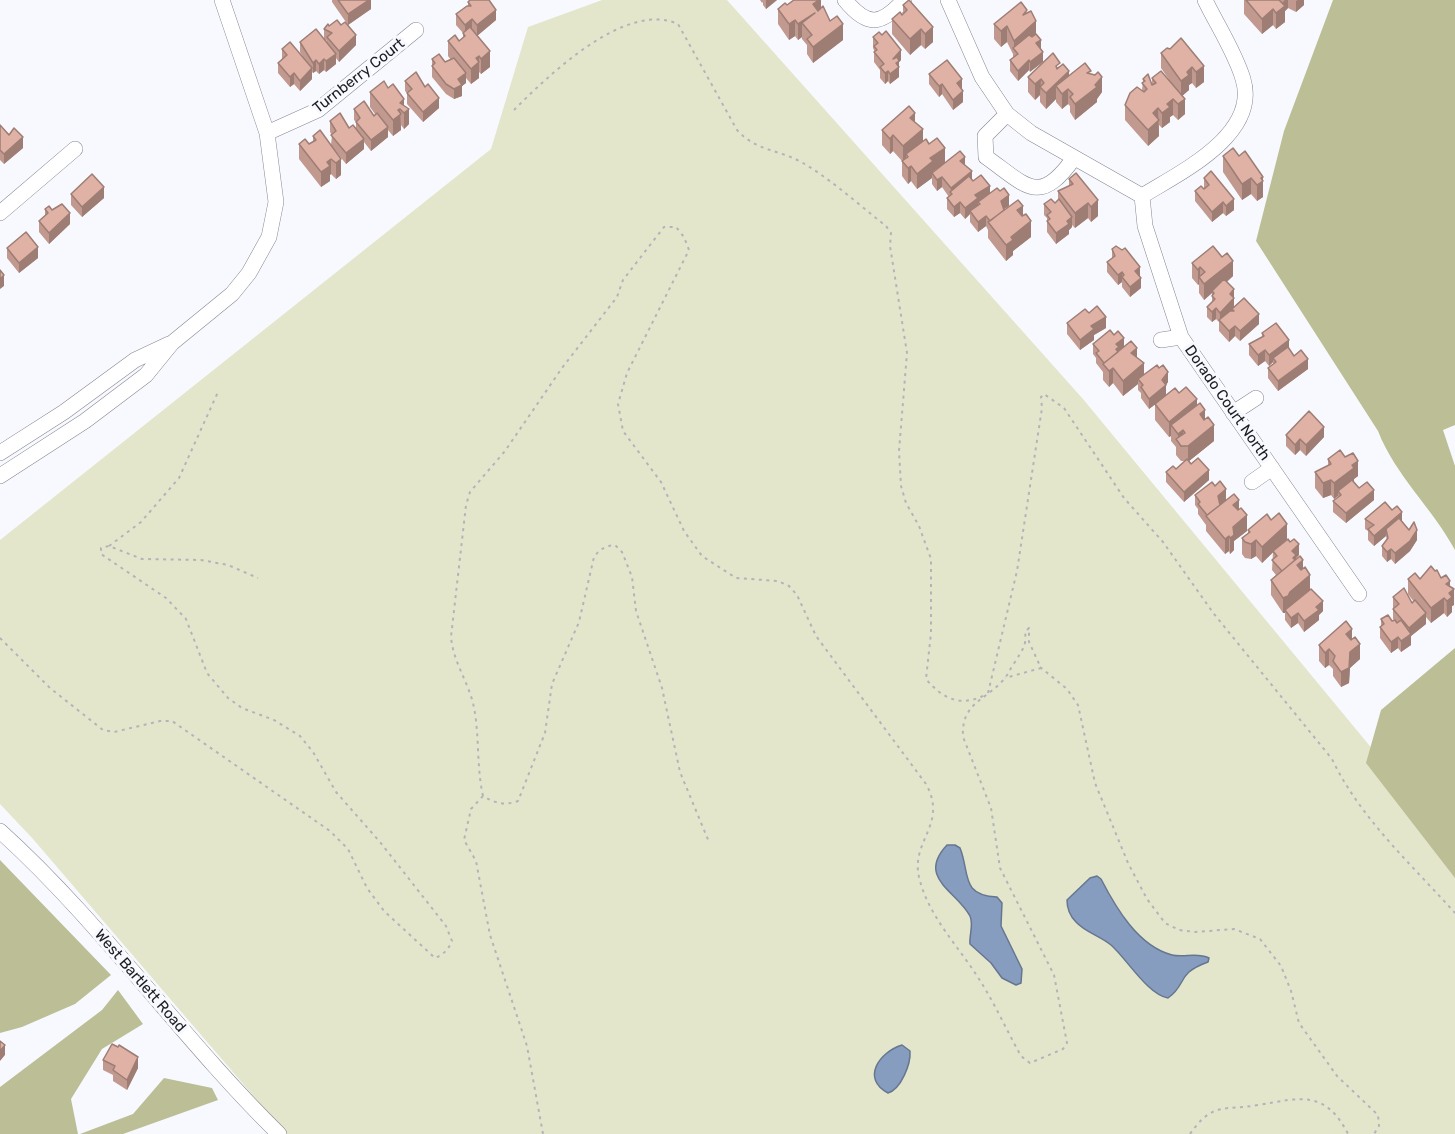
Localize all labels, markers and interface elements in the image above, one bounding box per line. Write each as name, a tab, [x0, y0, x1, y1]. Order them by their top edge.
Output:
street label: Turnberry Court	[310, 35, 408, 117]
street label: Dorado Court North	[1180, 342, 1274, 464]
street label: West Bartlett Road	[91, 926, 189, 1036]

